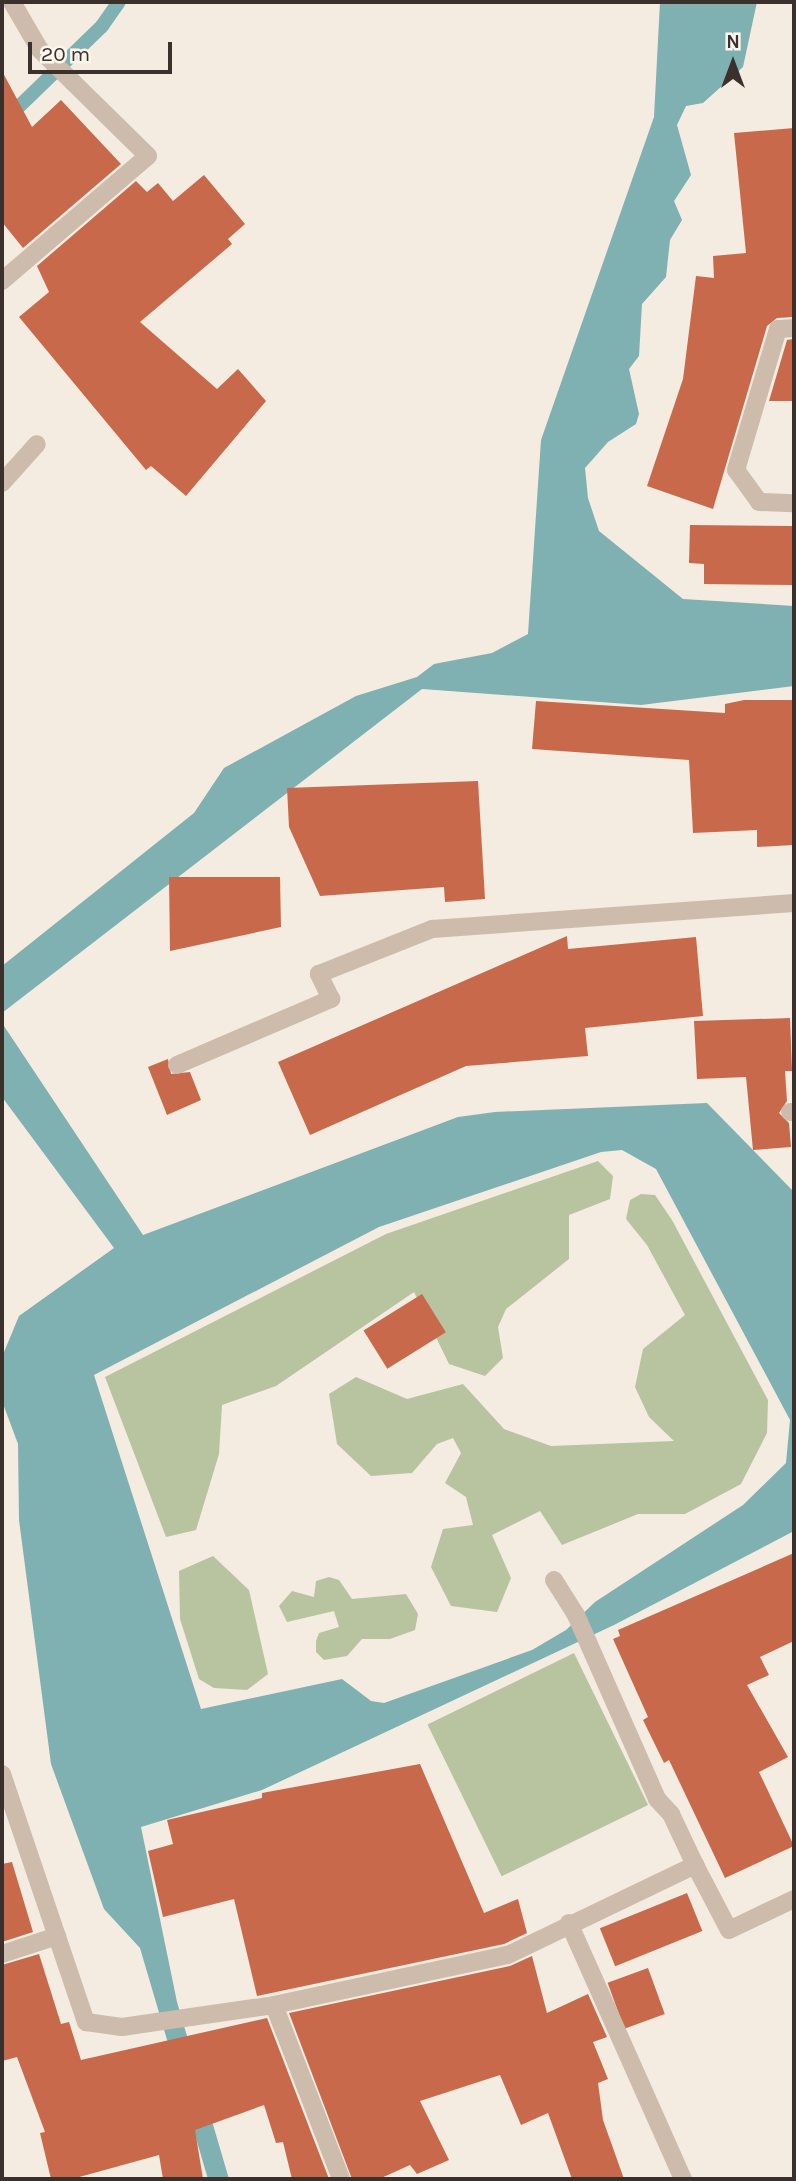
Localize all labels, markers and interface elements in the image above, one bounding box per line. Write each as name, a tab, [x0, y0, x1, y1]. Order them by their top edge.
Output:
scale bar	[32, 28, 175, 72]
north arrow	[698, 28, 768, 98]
text: N	[726, 31, 740, 53]
text: 20 m	[41, 42, 90, 66]

